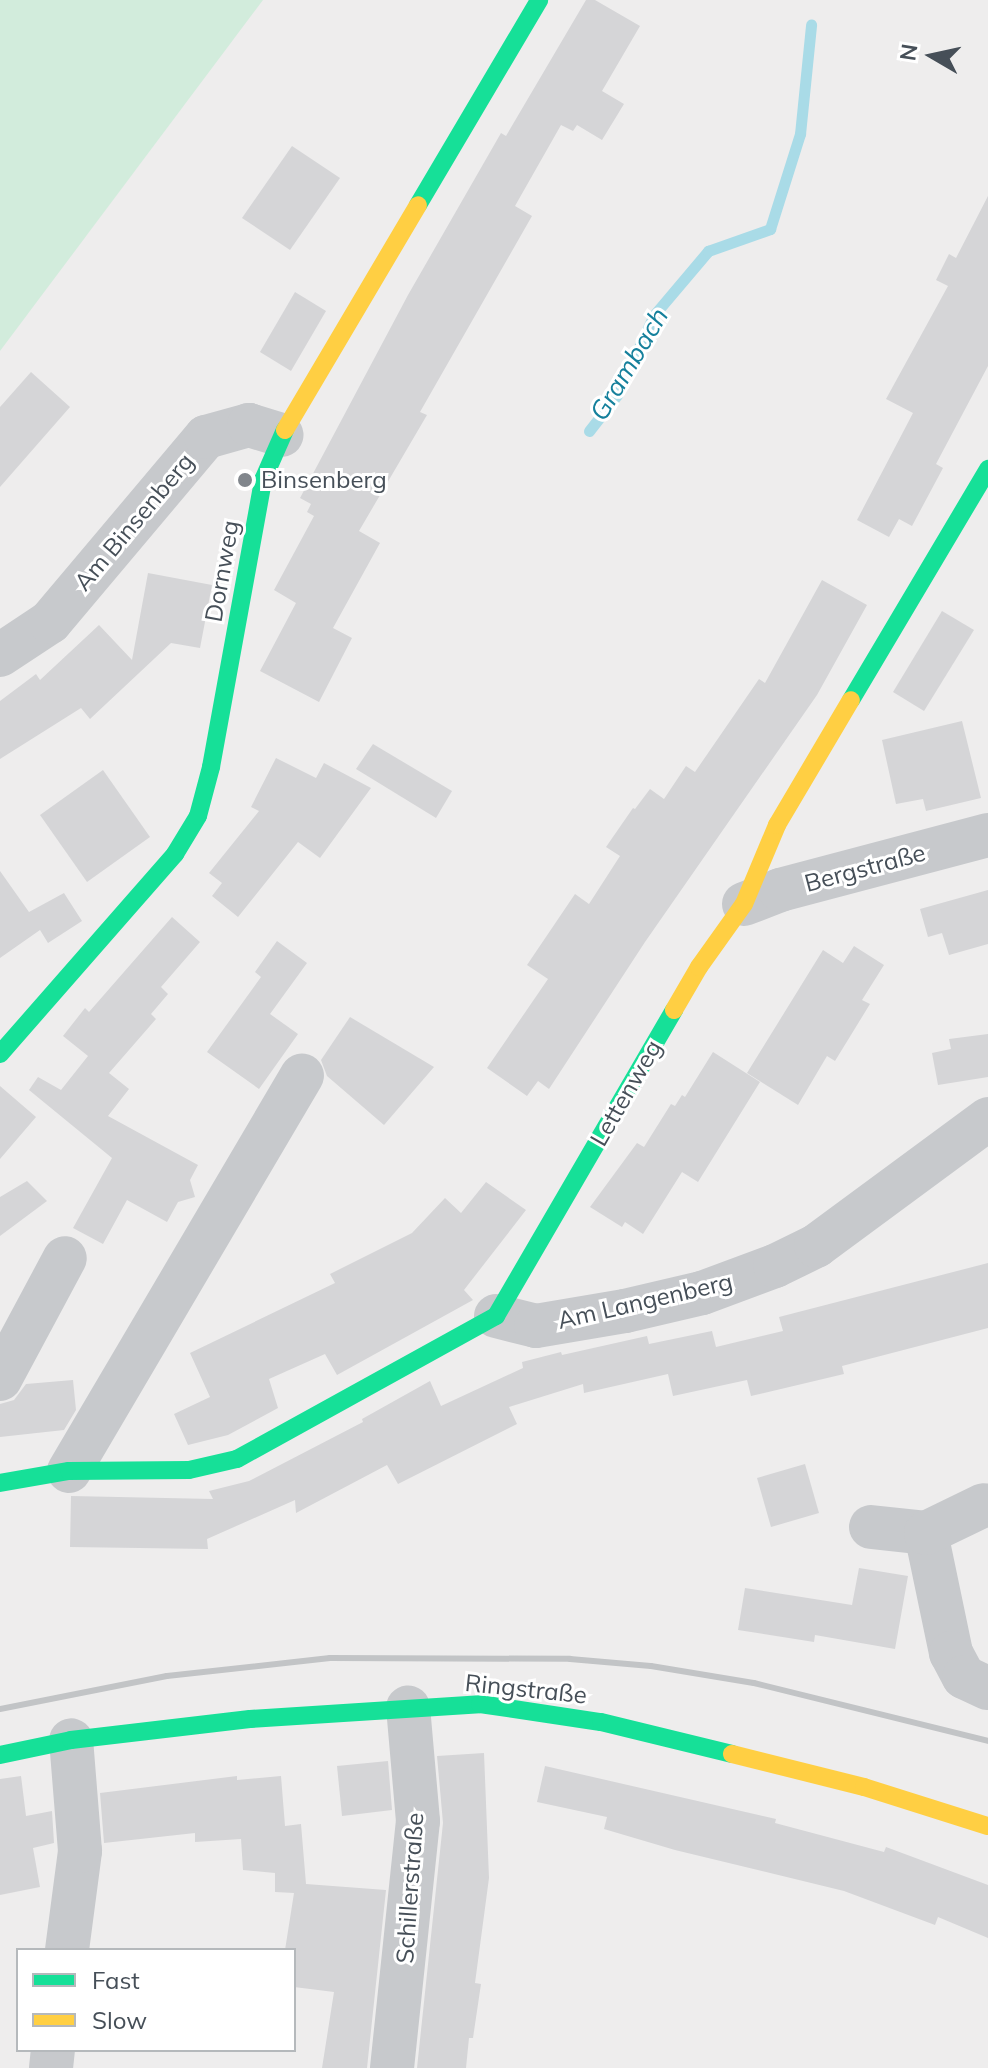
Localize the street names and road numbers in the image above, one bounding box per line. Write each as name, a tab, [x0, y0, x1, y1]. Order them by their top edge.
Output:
street label: Am Binsenberg	[68, 447, 200, 597]
street label: Dornweg	[199, 518, 245, 624]
street label: Bergstraße	[801, 838, 929, 898]
street label: Lettenweg	[584, 1035, 668, 1151]
street label: Am Langenberg	[555, 1267, 735, 1335]
street label: Ringstraße	[464, 1668, 588, 1710]
street label: Schillerstraße	[390, 1812, 430, 1964]

